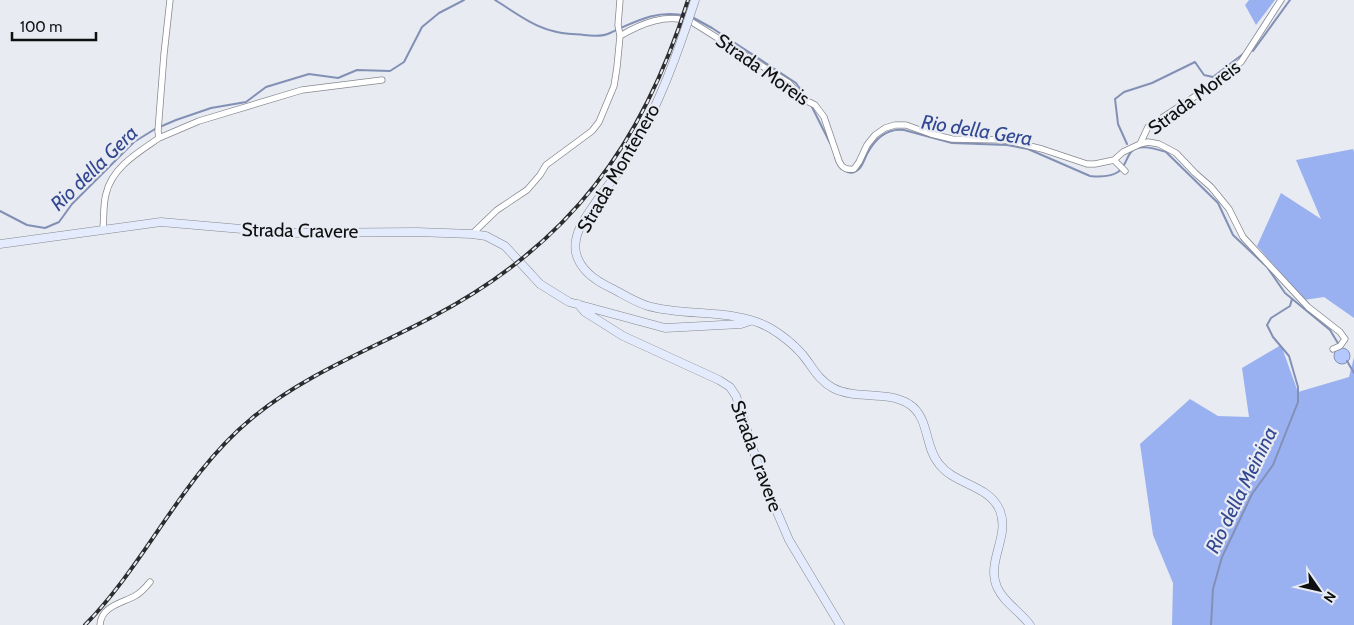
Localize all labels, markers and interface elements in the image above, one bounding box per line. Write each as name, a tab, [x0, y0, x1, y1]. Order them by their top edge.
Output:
scale bar	[12, 10, 96, 42]
text: 100 m	[20, 18, 62, 36]
street label: Strada Moreis	[711, 29, 814, 110]
street label: Strada Moreis	[1144, 55, 1245, 139]
street label: Strada Montenero	[572, 100, 665, 237]
water label: Rio della Gera	[920, 109, 1034, 151]
water label: Rio della Gera	[45, 120, 143, 216]
street label: Strada Cravere	[241, 218, 359, 243]
street label: Strada Cravere	[726, 397, 787, 515]
water label: Rio della Meinina	[1200, 423, 1282, 557]
north arrow	[1294, 565, 1344, 615]
text: N	[1320, 588, 1340, 606]

